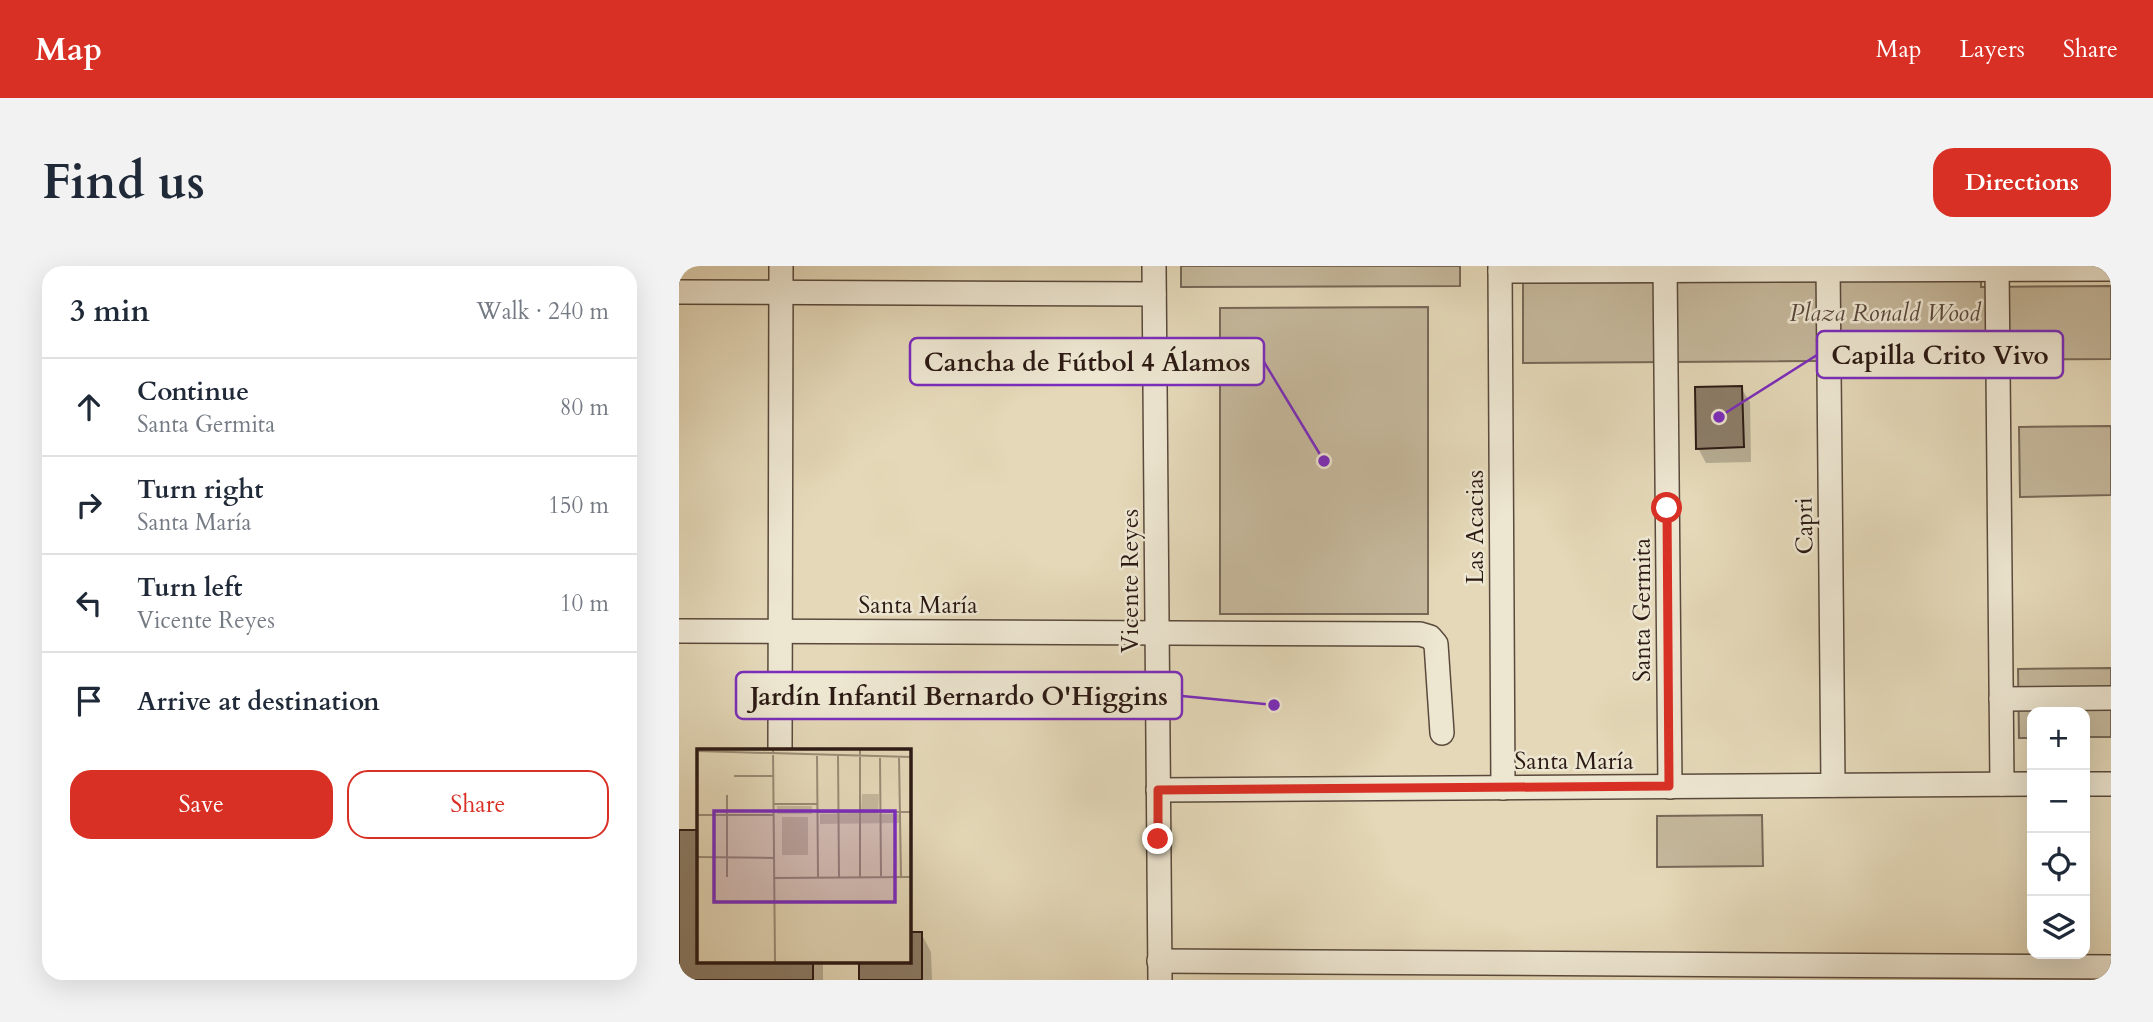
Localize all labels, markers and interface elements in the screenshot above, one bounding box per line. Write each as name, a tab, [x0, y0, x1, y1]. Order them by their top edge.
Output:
text: Map	[35, 27, 102, 72]
text: Map	[1876, 33, 1922, 66]
text: Layers	[1960, 33, 2025, 66]
text: Share	[2063, 33, 2118, 66]
button: Directions	[1933, 148, 2111, 217]
text: Find us	[42, 149, 205, 216]
text: 3 min	[70, 291, 150, 332]
text: Walk · 240 m	[476, 296, 609, 327]
park label: Plaza Ronald Wood	[1789, 297, 1982, 330]
callout: Capilla Crito Vivo	[1817, 331, 2063, 378]
callout: Cancha de Fútbol 4 Álamos	[910, 338, 1264, 385]
text: Capilla Crito Vivo	[1831, 338, 2049, 373]
text: Cancha de Fútbol 4 Álamos	[924, 345, 1250, 380]
text: Continue	[137, 374, 249, 409]
icon: ahead	[70, 388, 108, 426]
text: 80 m	[560, 392, 609, 423]
text: Santa Germita	[137, 409, 275, 440]
street label: Las Acacias	[1459, 470, 1492, 584]
text: Turn right	[137, 472, 264, 507]
icon: right	[70, 486, 108, 524]
text: 150 m	[548, 490, 609, 521]
route start	[1651, 492, 1682, 523]
street label: Capri	[1788, 497, 1821, 555]
text: Santa María	[137, 507, 251, 538]
street label: Vicente Reyes	[1114, 509, 1147, 653]
street label: Santa Germita	[1626, 537, 1659, 682]
text: Turn left	[137, 570, 242, 605]
icon: left	[70, 584, 108, 622]
text: 10 m	[560, 588, 609, 619]
street label: Santa María	[858, 589, 978, 622]
text: Vicente Reyes	[137, 605, 275, 636]
callout: Jardín Infantil Bernardo O'Higgins	[736, 672, 1182, 719]
text: Jardín Infantil Bernardo O'Higgins	[746, 679, 1168, 714]
icon: arrive	[70, 682, 108, 720]
text: Arrive at destination	[137, 684, 380, 719]
map controls	[2027, 707, 2090, 959]
button: +	[2027, 707, 2090, 770]
street label: Santa María	[1514, 745, 1634, 778]
inset map	[697, 749, 910, 962]
button: Save	[70, 770, 333, 839]
button: Share	[347, 770, 609, 839]
button: −	[2027, 770, 2090, 833]
route end	[1142, 823, 1173, 854]
button: locate	[2027, 833, 2090, 896]
button: layers	[2027, 896, 2090, 959]

